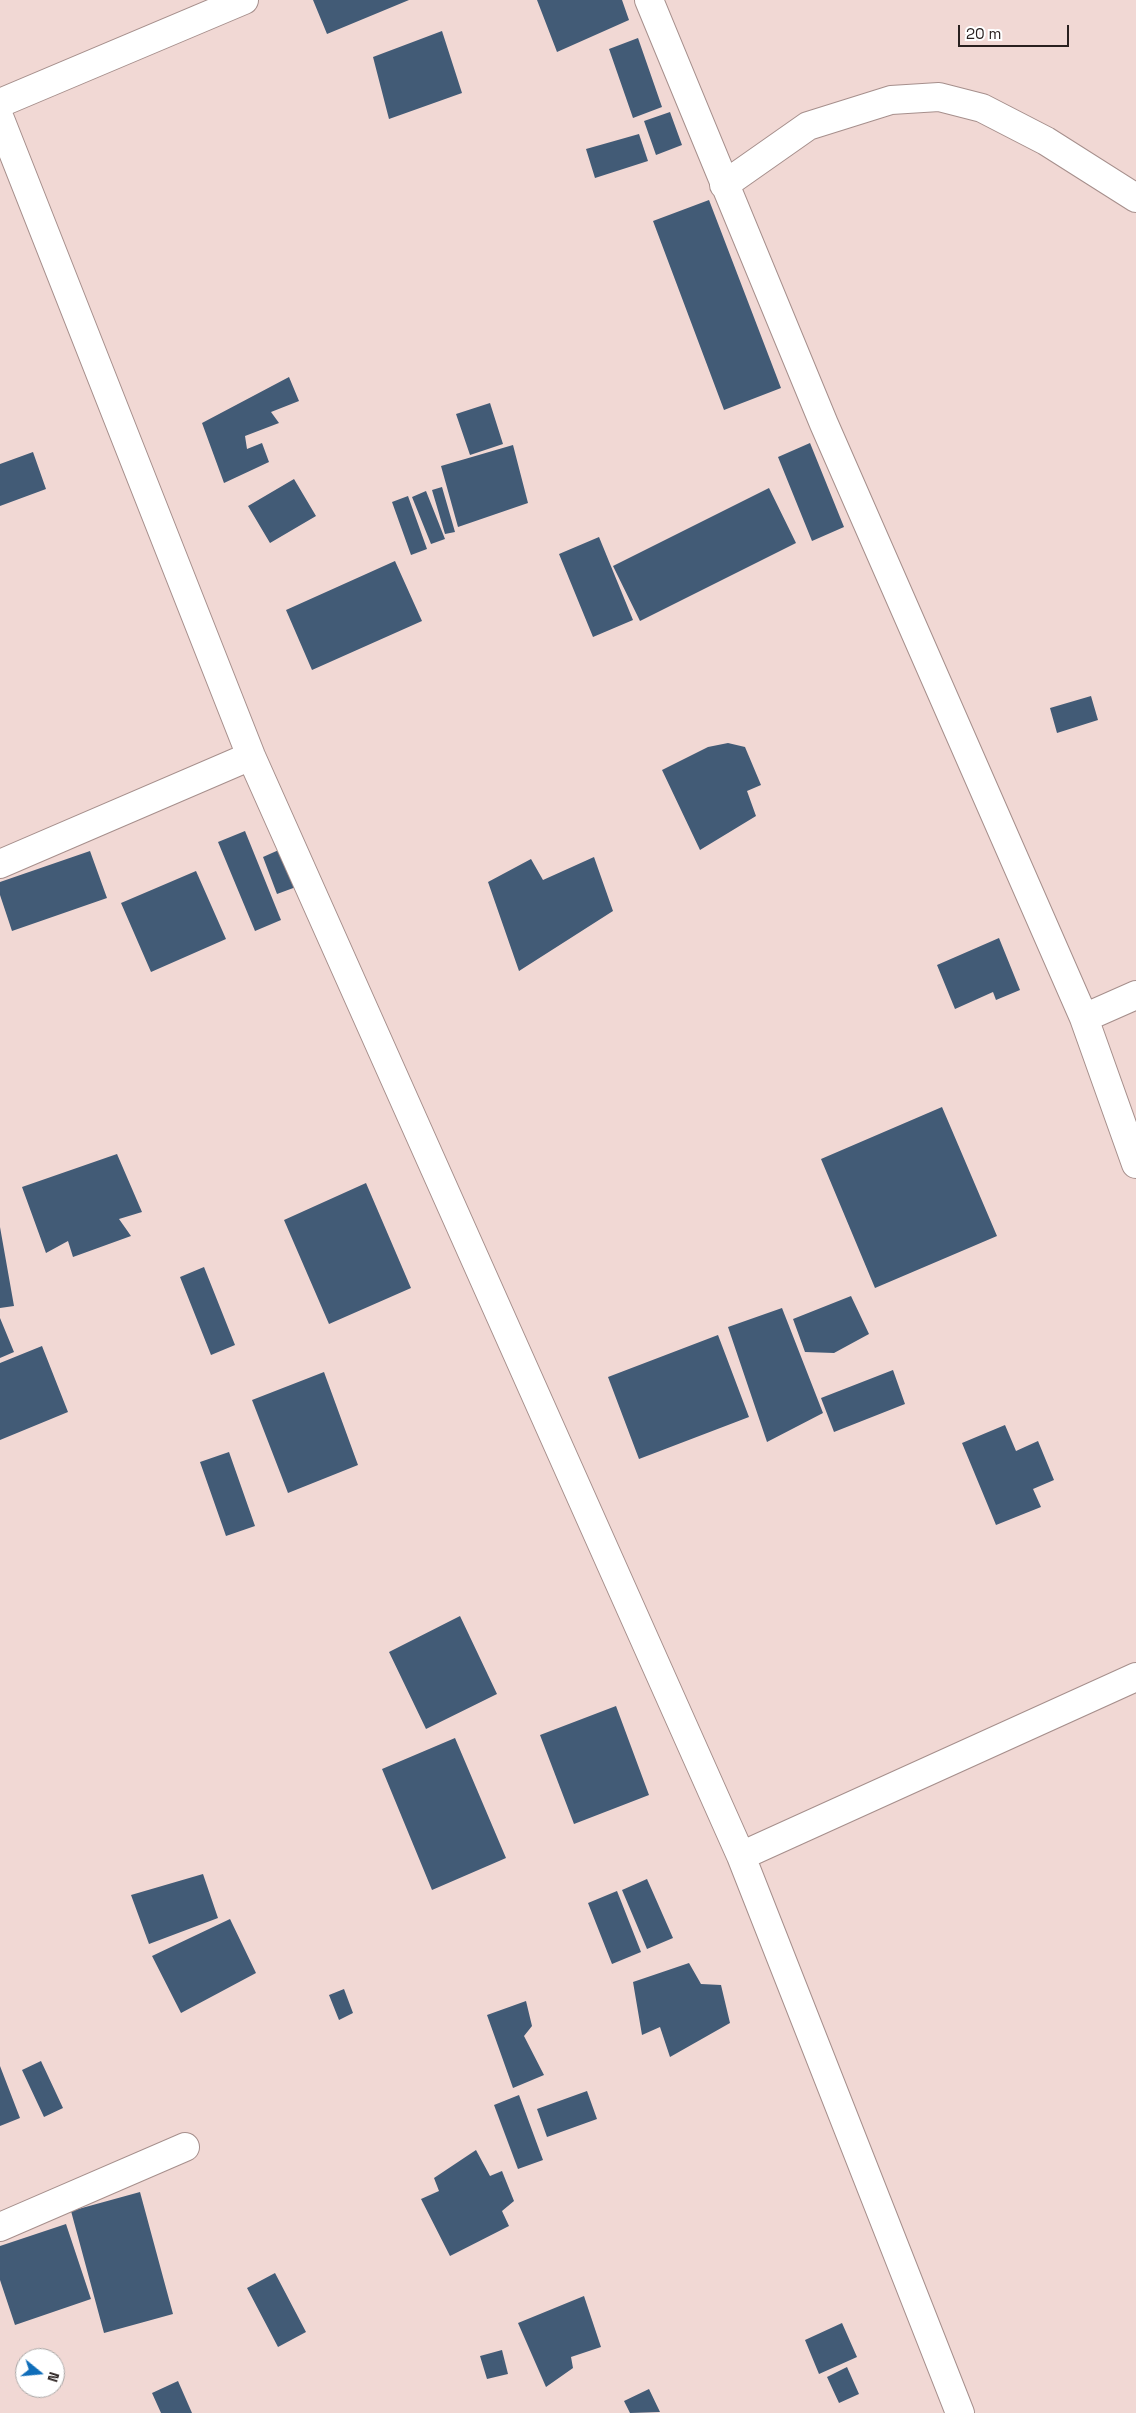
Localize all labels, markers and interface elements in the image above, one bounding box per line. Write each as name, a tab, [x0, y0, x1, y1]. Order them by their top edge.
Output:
scale bar	[961, 15, 1072, 47]
text: 20 m	[966, 24, 1001, 43]
north arrow	[15, 2348, 65, 2398]
text: N	[43, 2370, 63, 2384]

